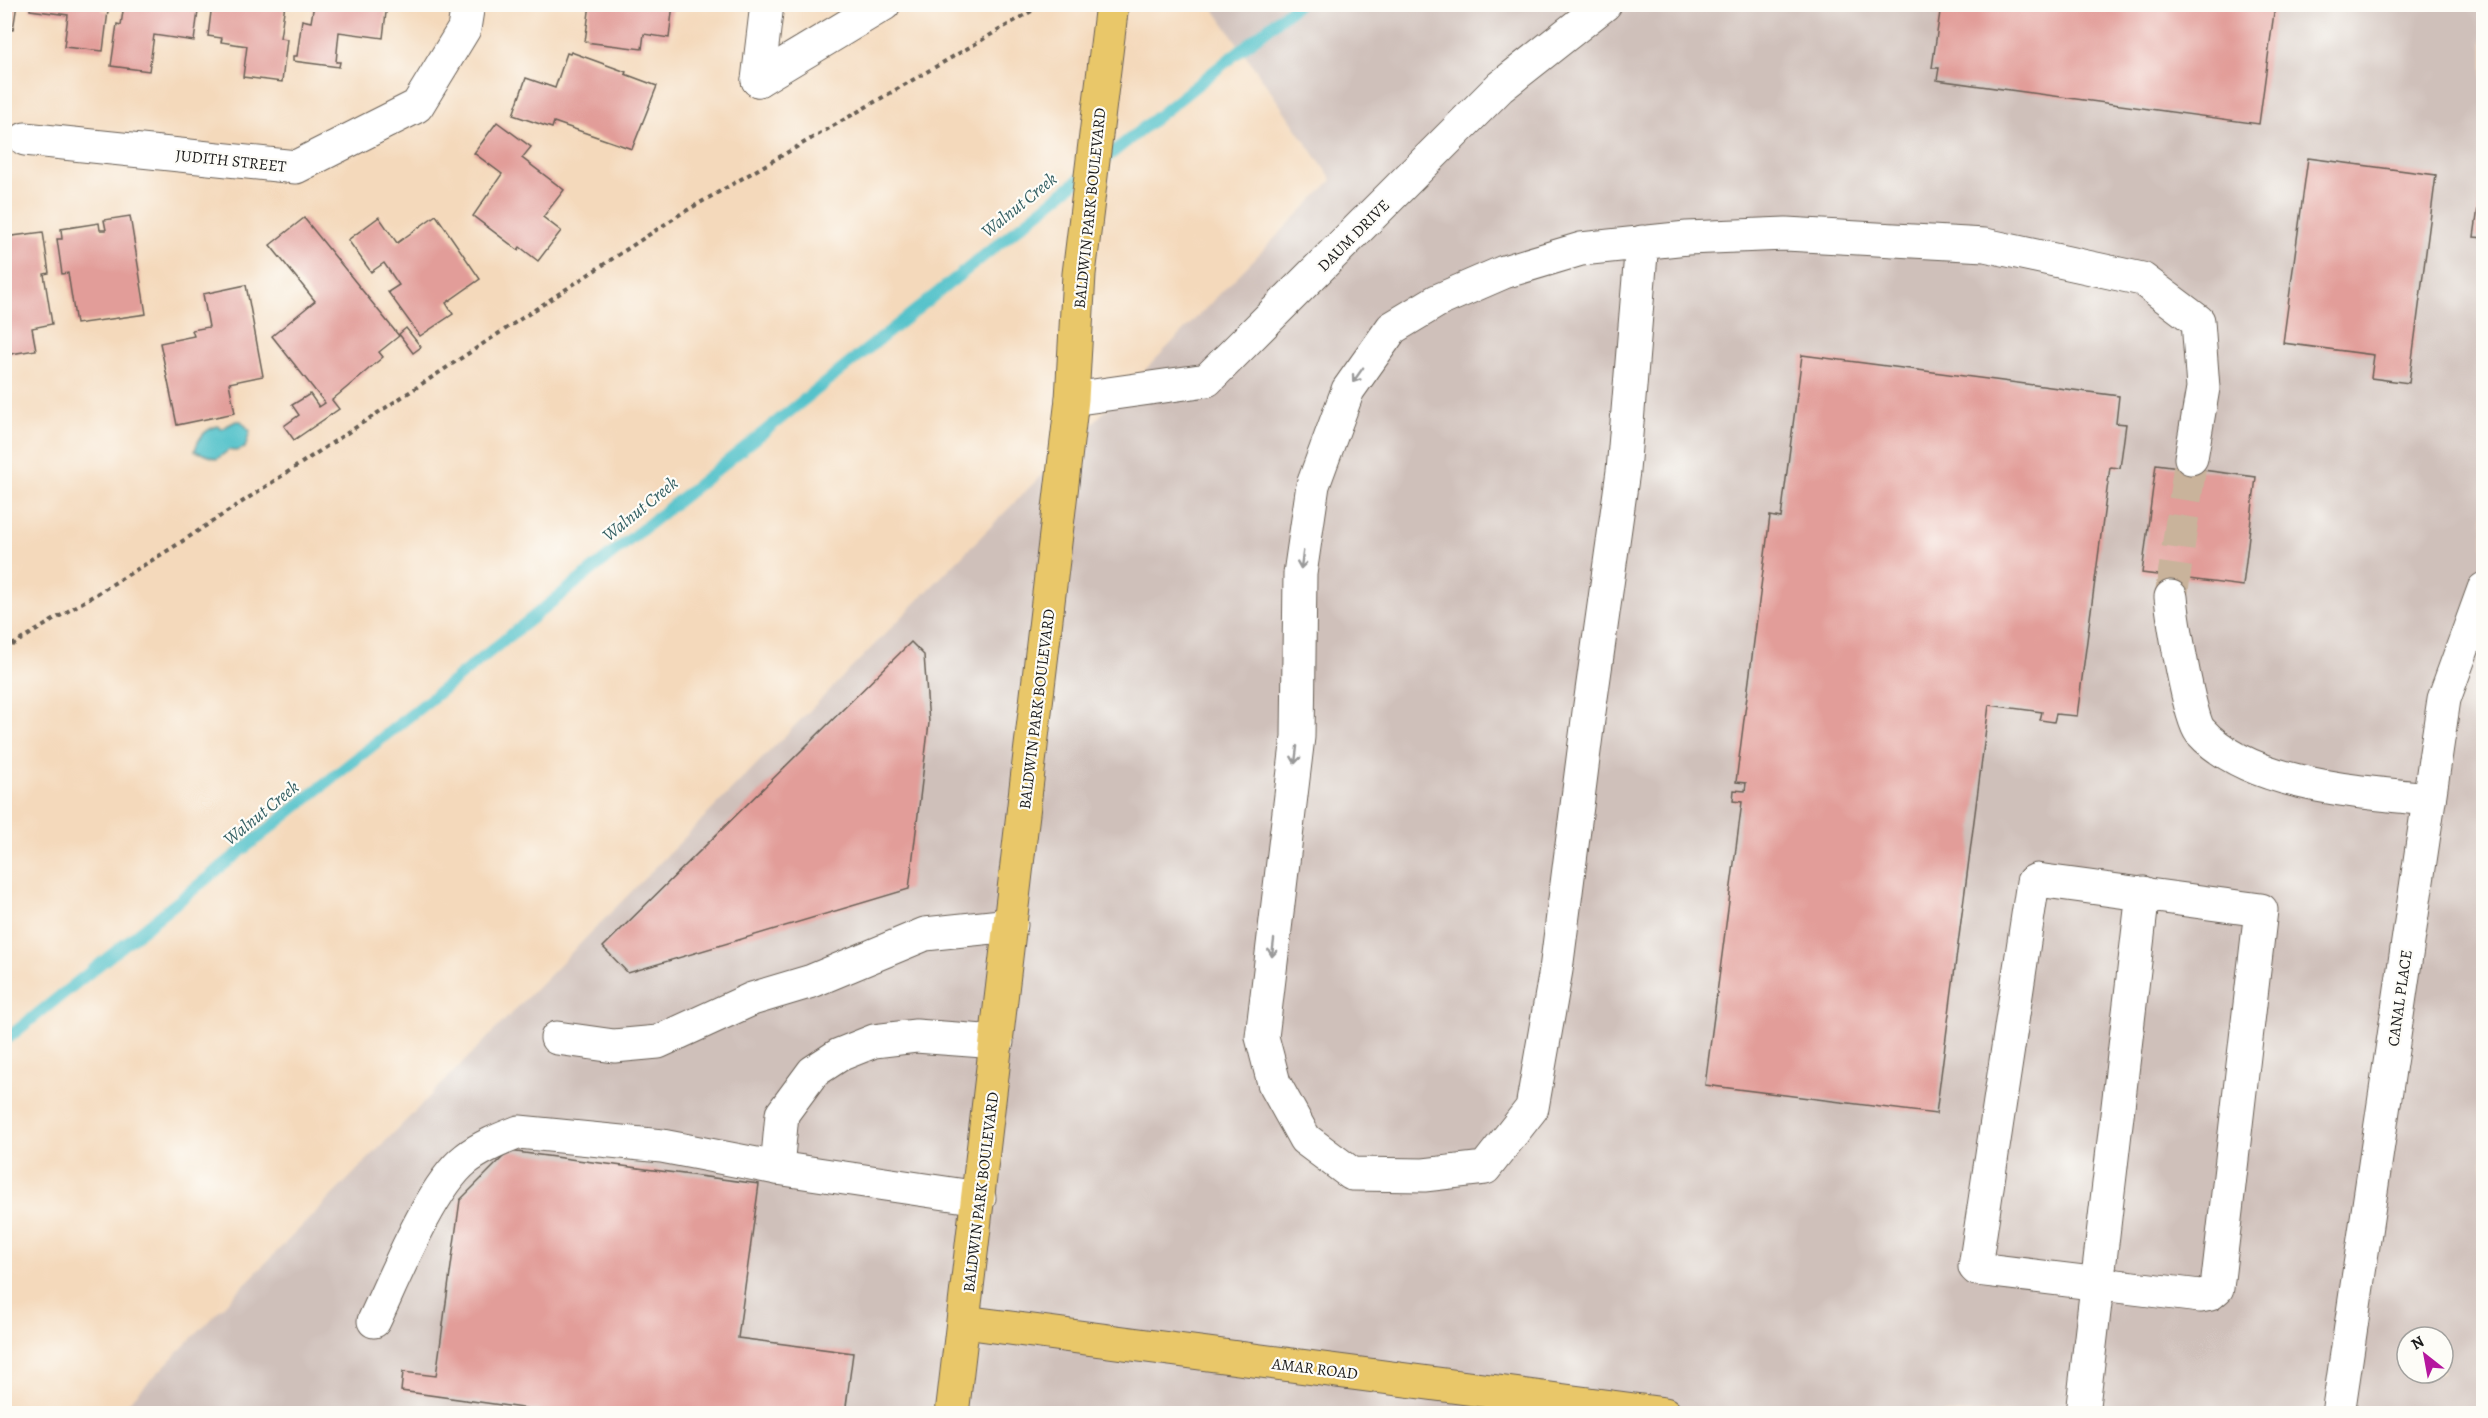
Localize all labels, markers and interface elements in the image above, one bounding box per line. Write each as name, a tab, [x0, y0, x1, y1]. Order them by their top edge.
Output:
street label: BALDWIN PARK BOULEVARD	[1069, 107, 1111, 310]
street label: JUDITH STREET	[174, 144, 288, 178]
water label: Walnut Creek	[976, 167, 1062, 243]
street label: DAUM DRIVE	[1313, 195, 1395, 277]
one-way arrow	[1352, 367, 1364, 383]
water label: Walnut Creek	[597, 471, 683, 547]
one-way arrow	[1296, 550, 1307, 569]
street label: BALDWIN PARK BOULEVARD	[1014, 608, 1060, 811]
one-way arrow	[1291, 744, 1302, 764]
water label: Walnut Creek	[218, 775, 304, 851]
one-way arrow	[1267, 938, 1278, 958]
street label: CANAL PLACE	[2382, 948, 2418, 1048]
street label: BALDWIN PARK BOULEVARD	[958, 1091, 1004, 1294]
north arrow	[2395, 1325, 2455, 1385]
text: N	[2407, 1330, 2429, 1355]
street label: AMAR ROAD	[1270, 1353, 1359, 1385]

